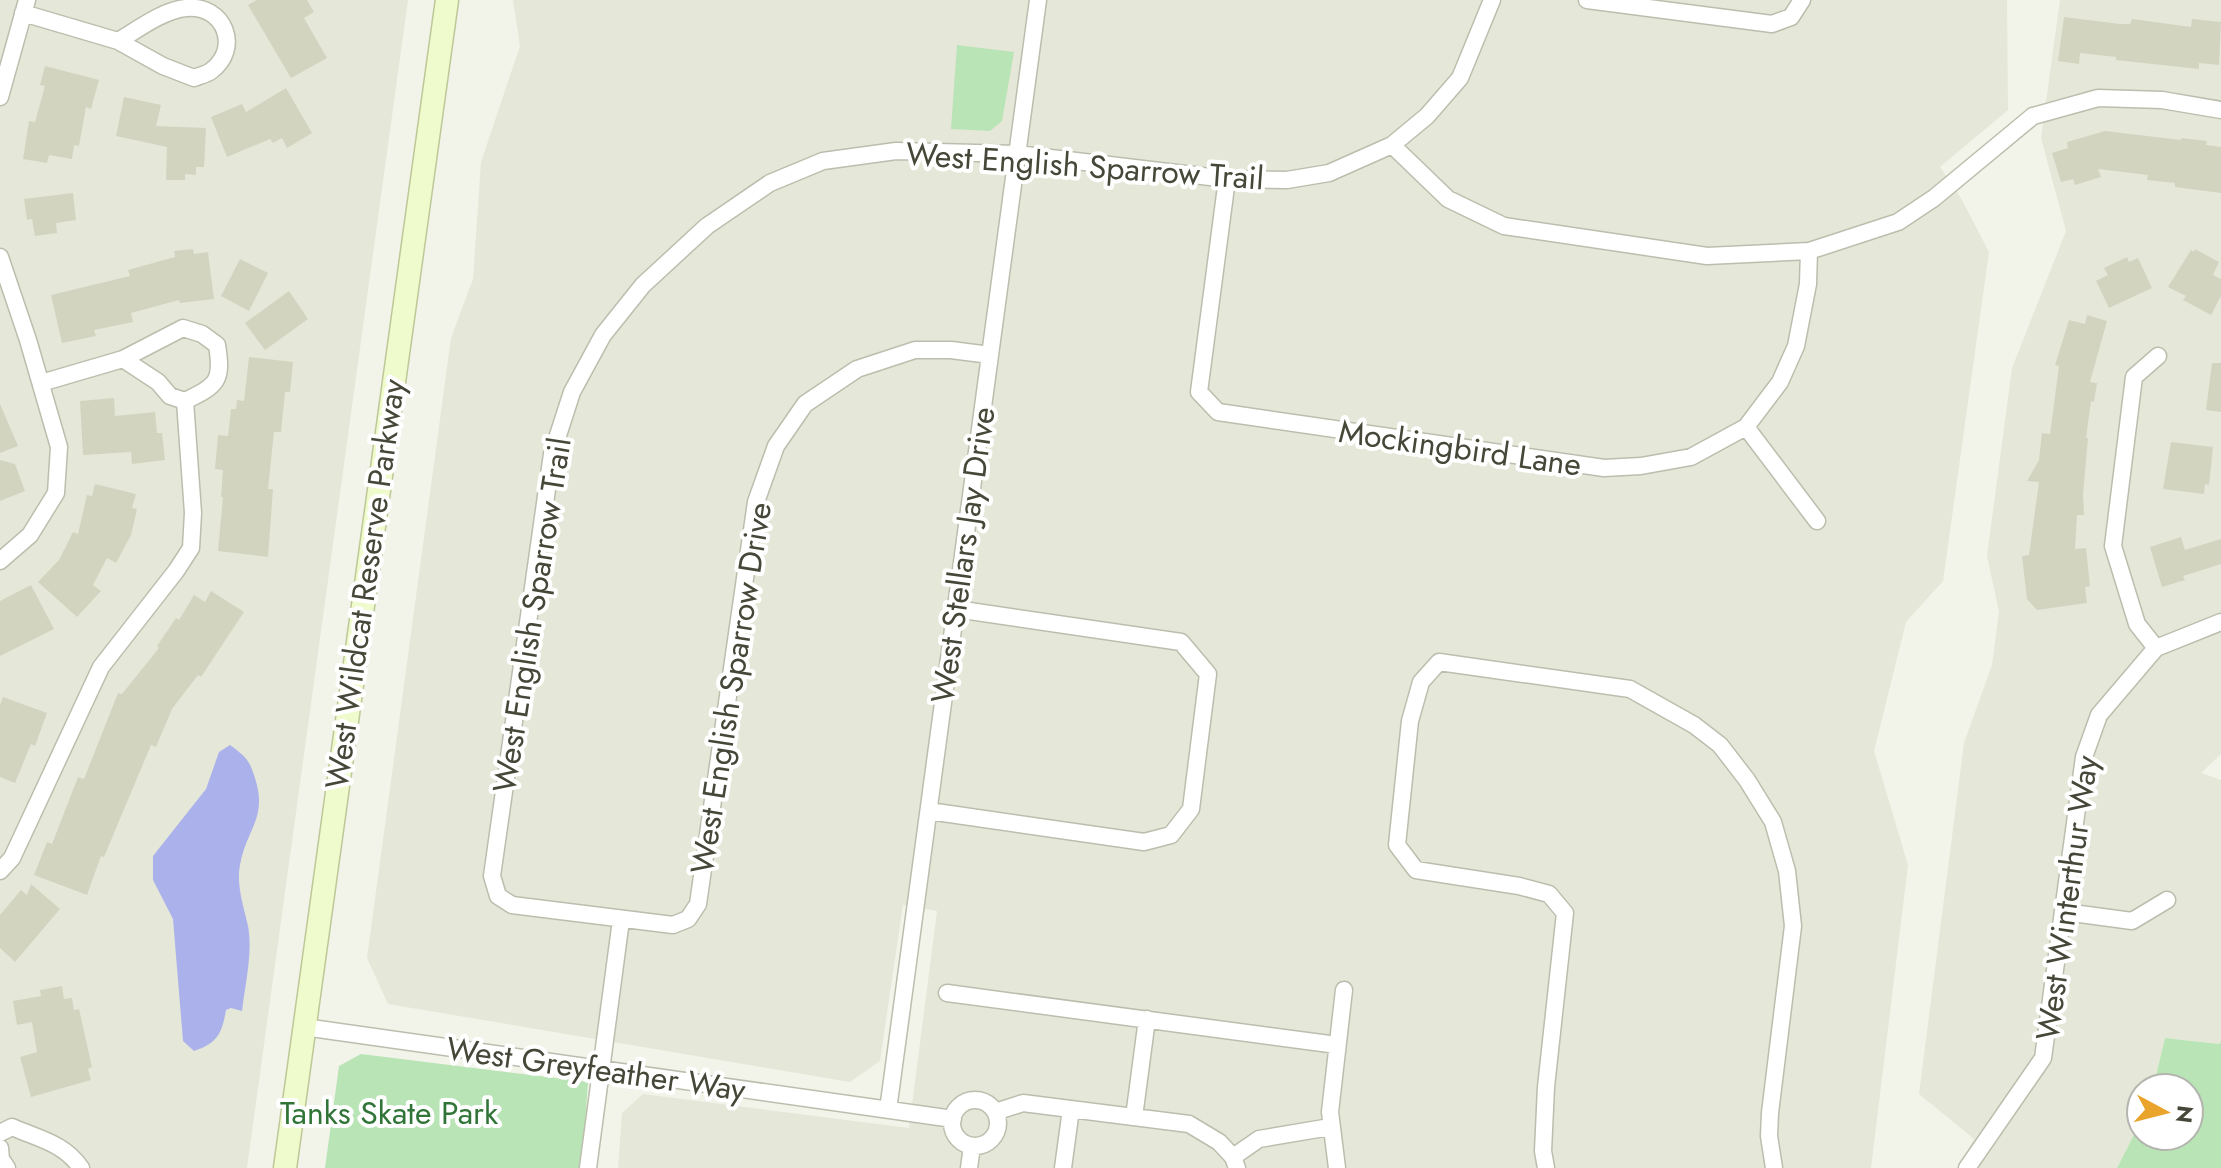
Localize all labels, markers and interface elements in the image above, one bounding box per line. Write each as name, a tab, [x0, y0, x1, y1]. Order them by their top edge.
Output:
street label: West English Sparrow Trail	[904, 131, 1266, 201]
street label: West Wildcat Reserve Parkway	[313, 375, 417, 792]
street label: West Stellars Jay Drive	[919, 404, 1007, 706]
street label: Mockingbird Lane	[1336, 408, 1584, 488]
street label: West English Sparrow Trail	[481, 434, 583, 796]
street label: West English Sparrow Drive	[679, 499, 783, 877]
street label: West Winterthur Way	[2024, 752, 2110, 1043]
street label: West Greyfeather Way	[444, 1025, 749, 1113]
north arrow	[2125, 1072, 2205, 1152]
park label: Tanks Skate Park	[280, 1090, 499, 1136]
text: N	[2168, 1104, 2202, 1125]

